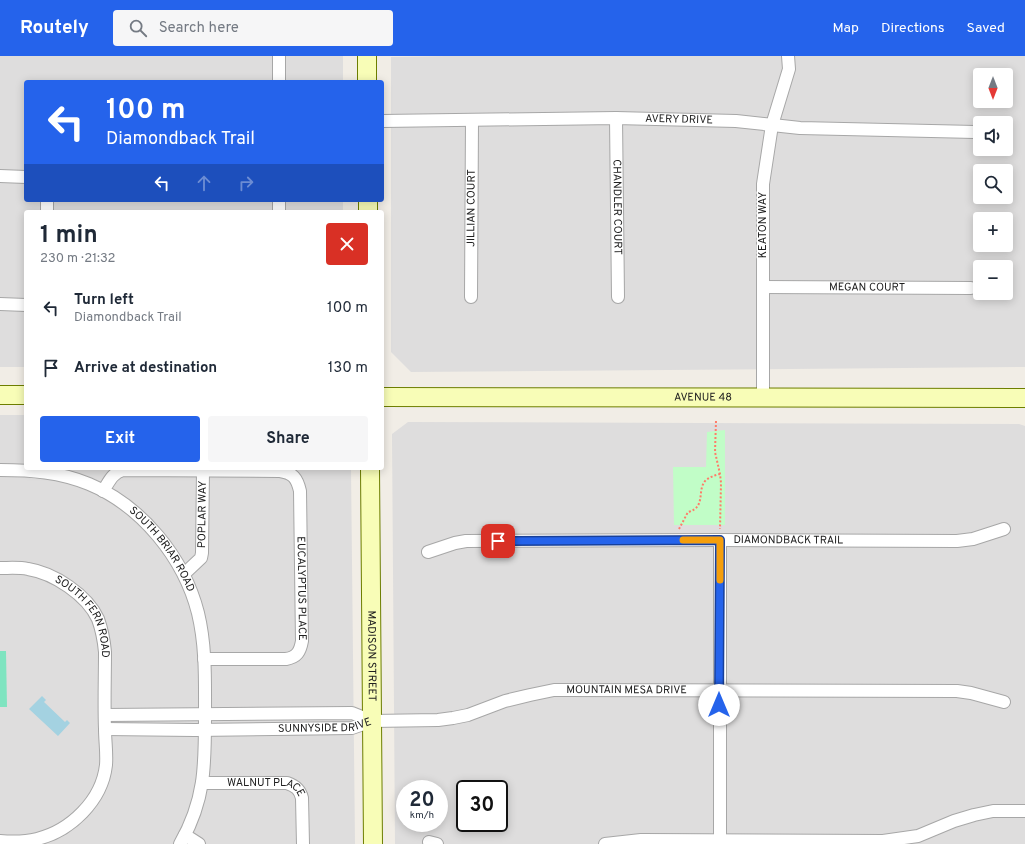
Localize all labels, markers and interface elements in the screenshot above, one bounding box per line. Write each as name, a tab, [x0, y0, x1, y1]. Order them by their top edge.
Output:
search box	[113, 10, 393, 46]
text: Routely	[20, 16, 89, 40]
icon: search	[127, 17, 149, 39]
text: Search here	[159, 19, 239, 38]
text: Map	[833, 20, 859, 37]
text: Directions	[881, 20, 945, 37]
text: Saved	[967, 20, 1005, 37]
north arrow	[973, 68, 1013, 108]
map controls	[973, 68, 1013, 300]
text: 100 m	[106, 93, 186, 129]
icon: left	[40, 96, 92, 148]
street label: AVERY DRIVE	[645, 112, 713, 127]
button: sound	[973, 116, 1013, 156]
text: Diamondback Trail	[106, 128, 255, 151]
street label: CHANDLER COURT	[609, 159, 625, 255]
button: search	[973, 164, 1013, 204]
street label: JILLIAN COURT	[464, 169, 479, 247]
icon: left	[151, 172, 173, 194]
icon: ahead	[193, 172, 215, 194]
icon: right	[235, 172, 257, 194]
street label: KEATON WAY	[756, 192, 770, 258]
button: +	[973, 212, 1013, 252]
text: 1 min	[40, 221, 98, 251]
button: close	[326, 223, 368, 265]
text: 230 m · 21:32	[40, 251, 115, 267]
button: −	[973, 260, 1013, 300]
street label: MEGAN COURT	[829, 280, 905, 295]
text: Turn left	[74, 291, 134, 310]
icon: left	[40, 297, 62, 319]
text: 100 m	[327, 299, 368, 318]
text: Diamondback Trail	[74, 310, 182, 326]
icon: arrive	[40, 357, 62, 379]
text: Arrive at destination	[74, 359, 217, 378]
text: 130 m	[328, 359, 368, 378]
street label: AVENUE 48	[674, 390, 732, 405]
button: Exit	[40, 416, 200, 462]
button: Share	[208, 416, 368, 462]
street label: POPLAR WAY	[195, 481, 210, 548]
street label: SOUTH BRIAR ROAD	[126, 504, 198, 594]
pin	[481, 524, 515, 558]
icon: arrive	[487, 530, 509, 552]
street label: DIAMONDBACK TRAIL	[733, 533, 843, 548]
street label: EUCALYPTUS PLACE	[294, 536, 309, 641]
street label: SOUTH FERN ROAD	[52, 572, 112, 658]
street label: MADISON STREET	[364, 610, 379, 702]
street label: MOUNTAIN MESA DRIVE	[566, 683, 687, 697]
position arrow	[698, 684, 740, 726]
street label: SUNNYSIDE DRIVE	[278, 715, 373, 736]
street label: WALNUT PLACE	[227, 776, 308, 799]
speed limit sign: 30	[456, 780, 508, 832]
text: 20	[409, 788, 435, 814]
text: km/h	[410, 809, 434, 822]

